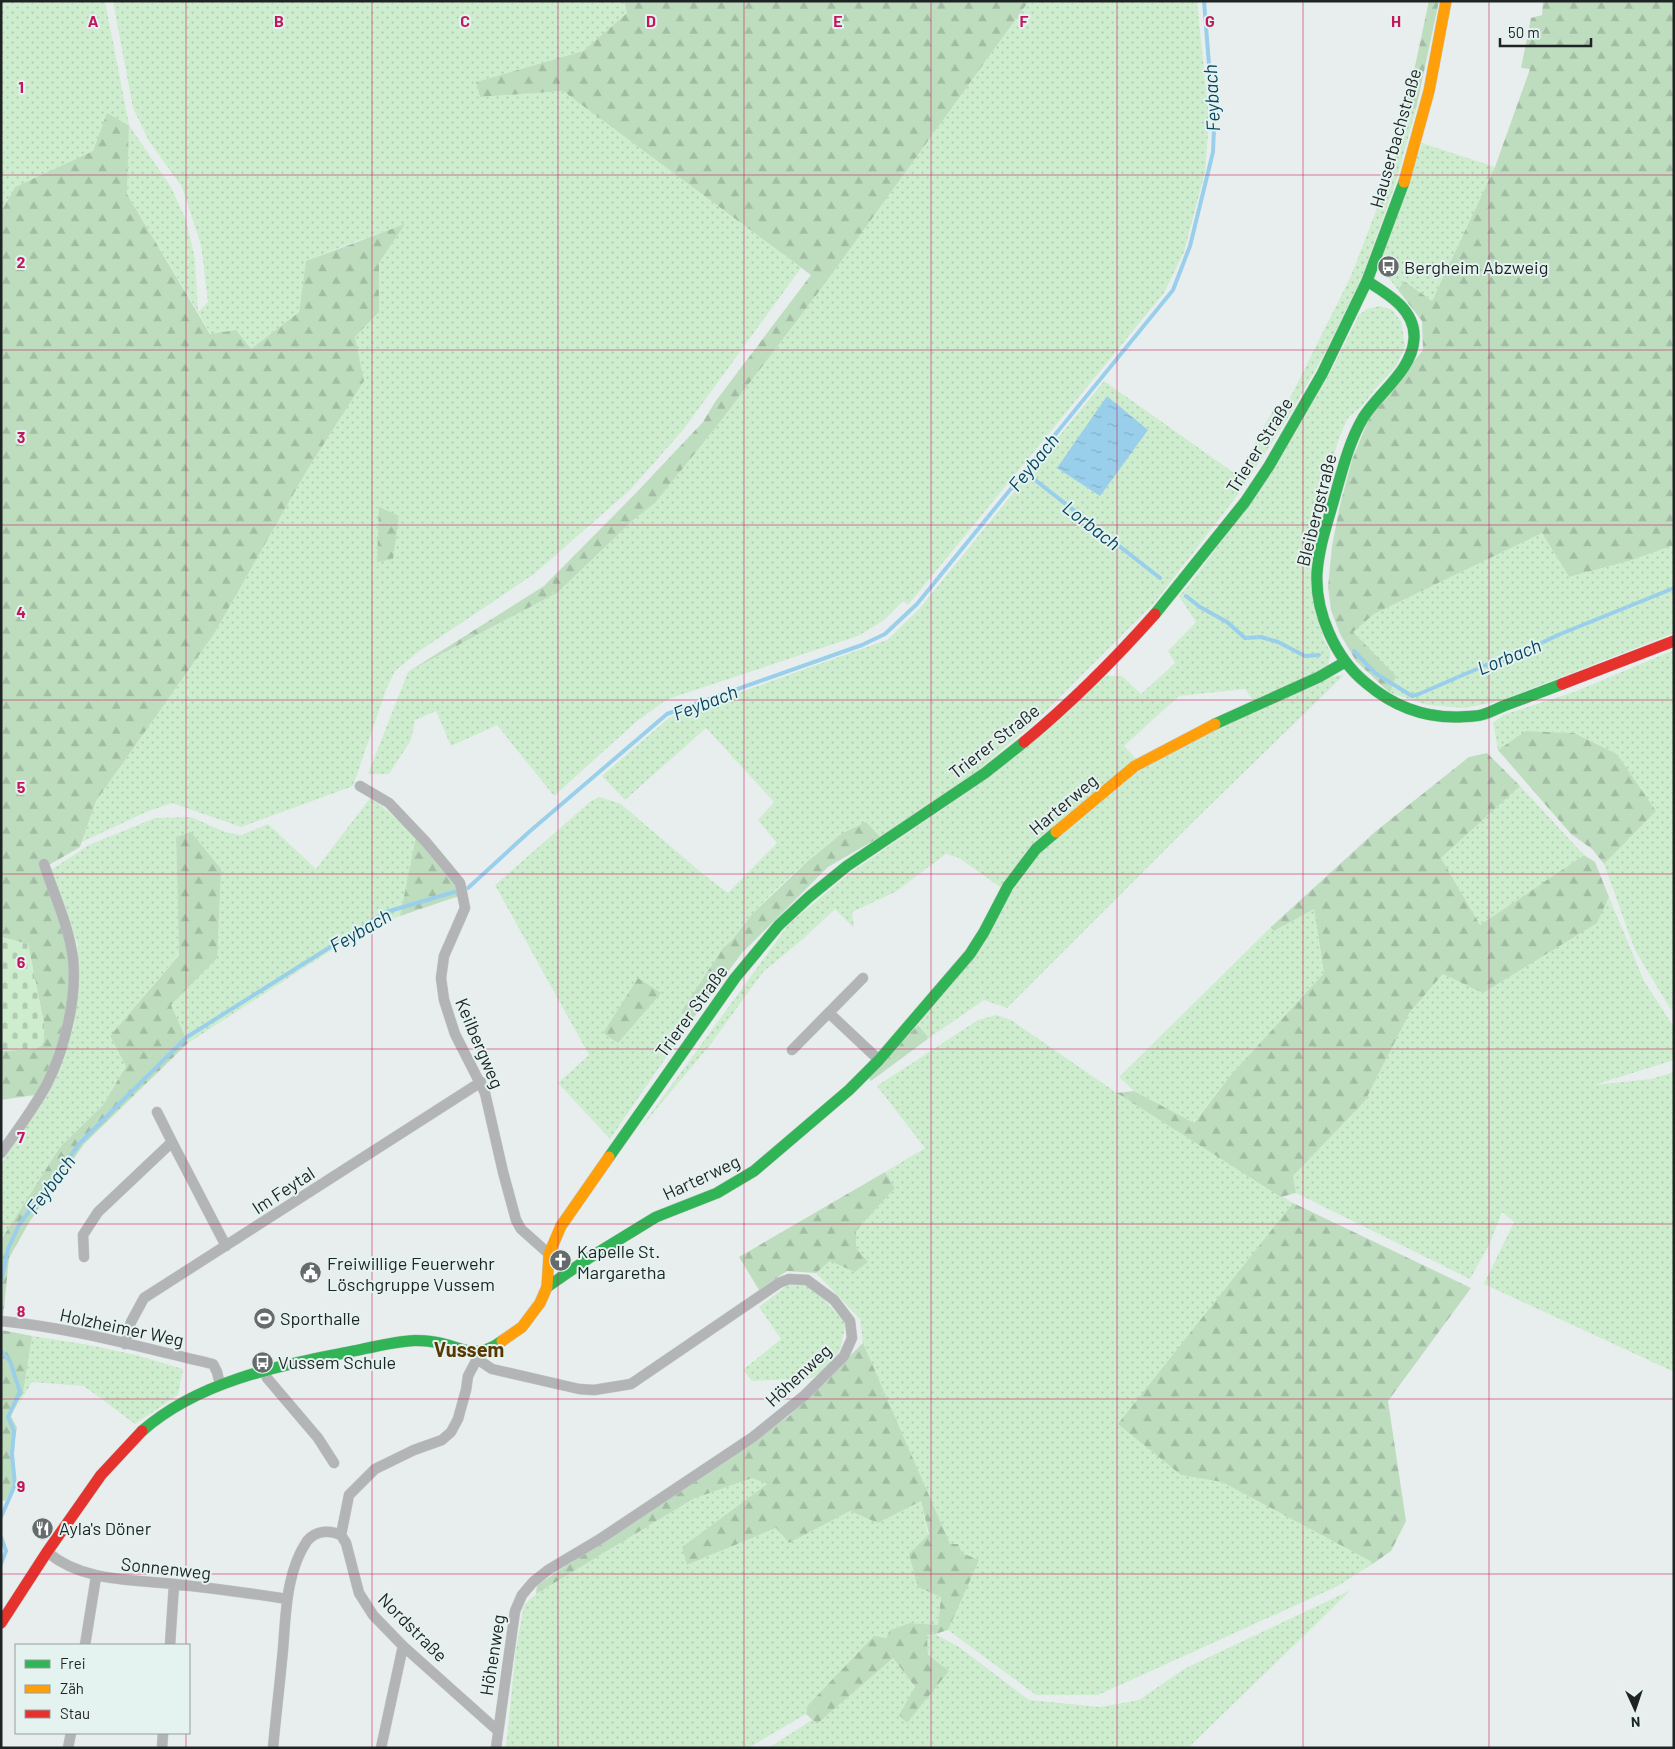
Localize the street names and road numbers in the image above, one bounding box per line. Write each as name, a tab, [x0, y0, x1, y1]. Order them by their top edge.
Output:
street label: Hauserbachstraße	[1365, 66, 1425, 210]
street label: Trierer Straße	[1221, 393, 1297, 497]
street label: Bleibergstraße	[1291, 451, 1341, 569]
street label: Trierer Straße	[944, 699, 1044, 783]
street label: Harterweg	[1024, 769, 1102, 839]
street label: Trierer Straße	[650, 961, 732, 1061]
street label: Keilbergweg	[451, 994, 509, 1092]
street label: Harterweg	[659, 1150, 743, 1204]
street label: Im Feytal	[248, 1162, 318, 1218]
street label: Holzheimer Weg	[58, 1303, 186, 1351]
street label: Höhenweg	[761, 1339, 835, 1411]
street label: Sonnenweg	[120, 1552, 212, 1584]
street label: Nordstraße	[374, 1588, 452, 1666]
street label: Höhenweg	[475, 1613, 509, 1697]

